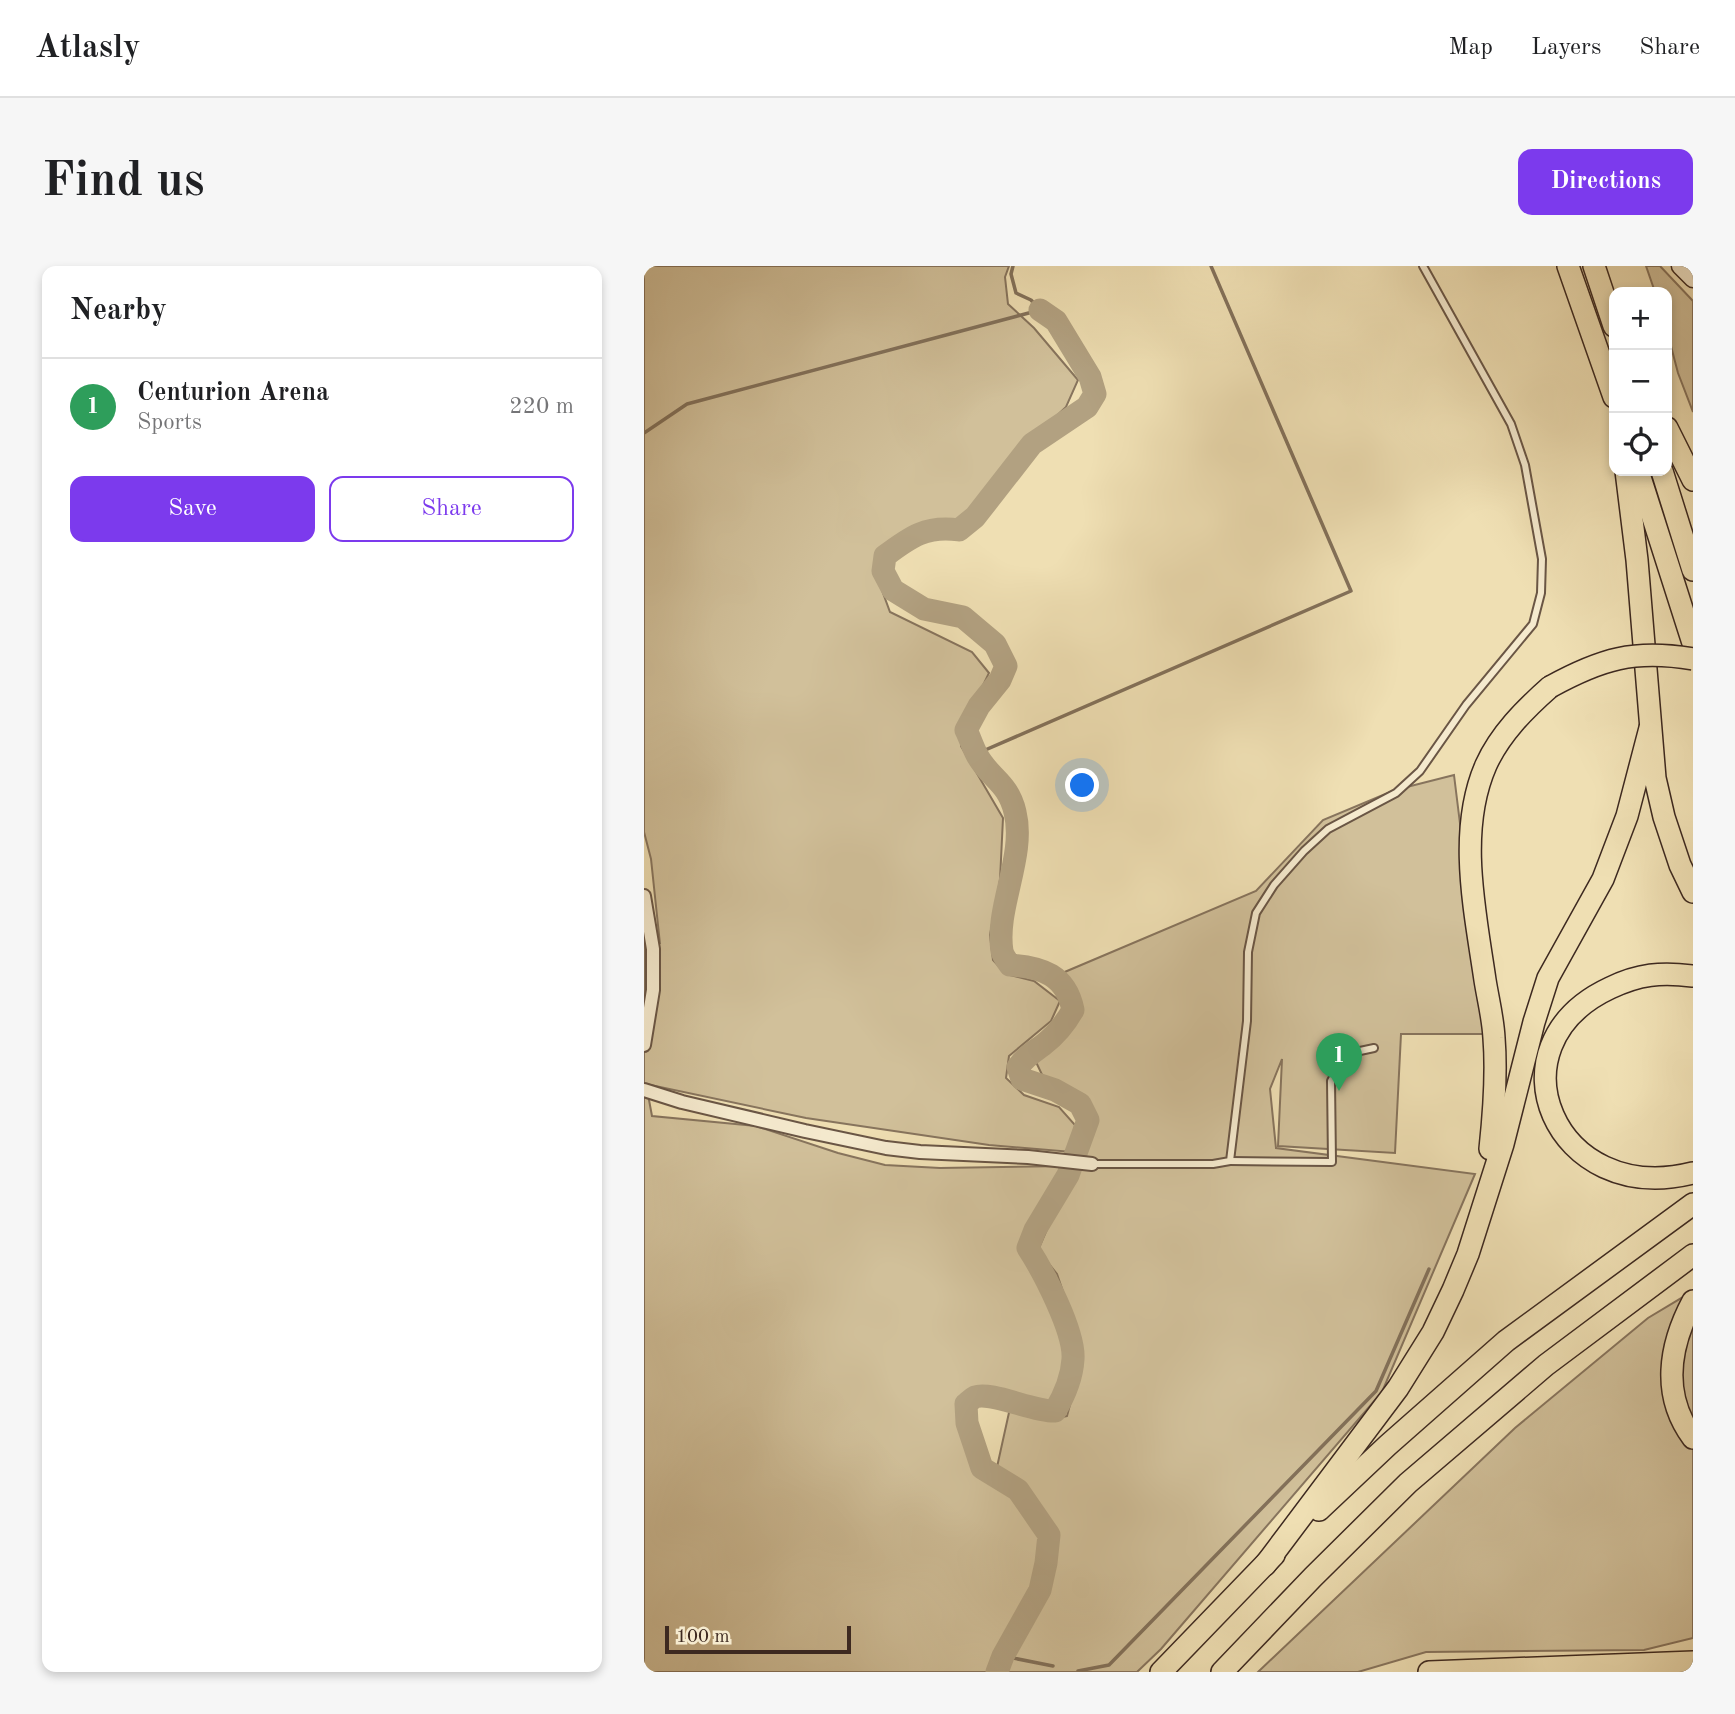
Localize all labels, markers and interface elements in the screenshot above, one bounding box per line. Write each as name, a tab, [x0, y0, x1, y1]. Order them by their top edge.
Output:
text: Atlasly	[35, 32, 140, 65]
text: Map	[1449, 36, 1493, 60]
text: Layers	[1531, 36, 1601, 60]
text: Share	[1639, 36, 1700, 60]
button: Directions	[1518, 149, 1693, 215]
text: Find us	[42, 158, 205, 207]
map controls	[1609, 287, 1672, 476]
button: +	[1609, 287, 1672, 350]
text: Nearby	[70, 296, 167, 326]
button: −	[1609, 350, 1672, 413]
text: Centurion Arena	[137, 380, 329, 406]
text: 1	[86, 395, 100, 418]
text: 220 m	[509, 395, 574, 418]
text: Sports	[137, 411, 202, 434]
button: locate	[1609, 413, 1672, 476]
button: Save	[70, 476, 315, 542]
button: Share	[329, 476, 574, 542]
your location	[1065, 768, 1099, 802]
pin: 1	[1316, 1033, 1362, 1091]
scale bar	[665, 1623, 850, 1655]
text: 100 m	[676, 1628, 729, 1647]

